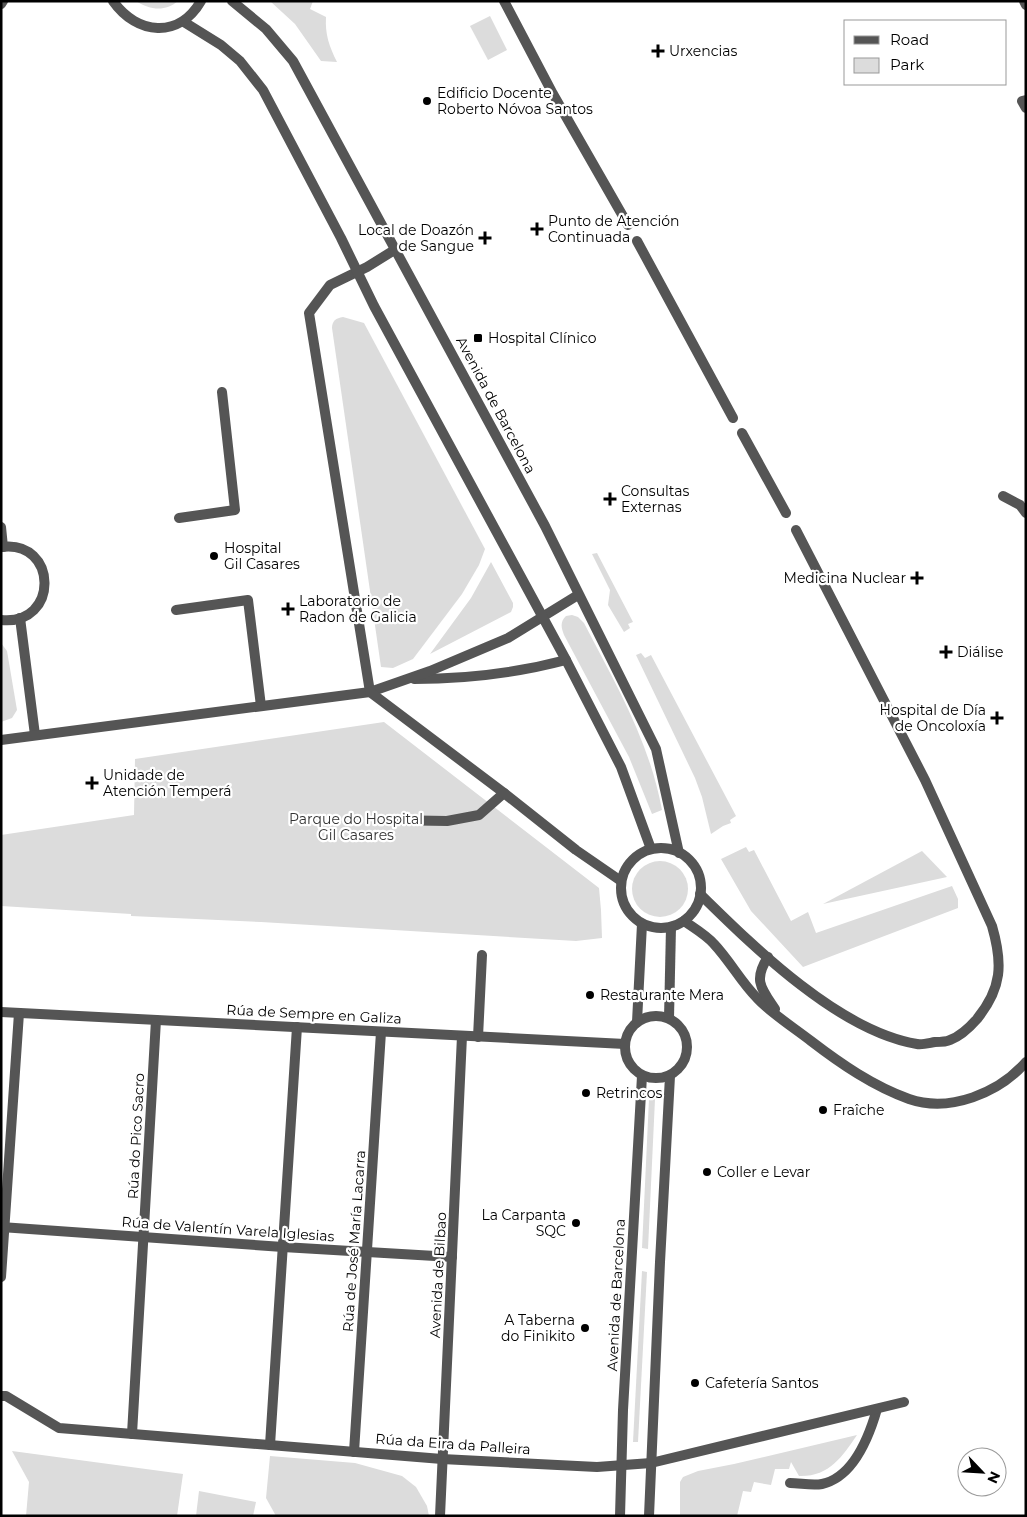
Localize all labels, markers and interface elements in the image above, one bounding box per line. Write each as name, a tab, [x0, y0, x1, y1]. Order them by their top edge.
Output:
legend	[844, 20, 1007, 85]
text: Road	[890, 30, 929, 49]
place label: Urxencias	[669, 42, 738, 60]
marker: Urxencias	[651, 44, 665, 58]
text: Park	[890, 55, 924, 74]
place label: Edificio Docente Roberto Nóvoa Santos	[437, 84, 593, 118]
marker: Edificio Docente Roberto Nóvoa Santos	[421, 95, 433, 107]
place label: Punto de Atención Continuada	[548, 212, 680, 246]
place label: Local de Doazón de Sangue	[358, 221, 474, 255]
marker: Punto de Atención Continuada	[530, 222, 544, 236]
marker: Local de Doazón de Sangue	[478, 231, 492, 245]
place label: Hospital Clínico	[488, 329, 597, 347]
marker: Hospital Clínico	[472, 332, 484, 344]
street label: Avenida de Barcelona	[452, 333, 540, 477]
place label: Consultas Externas	[621, 482, 689, 516]
marker: Consultas Externas	[603, 492, 617, 506]
place label: Hospital Gil Casares	[224, 539, 300, 573]
marker: Hospital Gil Casares	[208, 550, 220, 562]
place label: Medicina Nuclear	[784, 569, 906, 587]
marker: Medicina Nuclear	[910, 571, 924, 585]
place label: Laboratorio de Radon de Galicia	[299, 592, 417, 626]
marker: Laboratorio de Radon de Galicia	[281, 602, 295, 616]
place label: Diálise	[957, 643, 1003, 661]
marker: Diálise	[939, 645, 953, 659]
place label: Hospital de Día de Oncoloxía	[880, 701, 986, 735]
marker: Hospital de Día de Oncoloxía	[990, 711, 1004, 725]
place label: Unidade de Atención Temperá	[103, 766, 232, 800]
marker: Unidade de Atención Temperá	[85, 776, 99, 790]
park label: Parque do Hospital Gil Casares	[289, 810, 423, 844]
place label: Restaurante Mera	[600, 986, 724, 1004]
marker: Restaurante Mera	[584, 989, 596, 1001]
street label: Rúa de Sempre en Galiza	[226, 1000, 402, 1028]
street label: Rúa do Pico Sacro	[124, 1072, 148, 1200]
place label: Retrincos	[596, 1084, 663, 1102]
marker: Retrincos	[580, 1087, 592, 1099]
place label: Fraîche	[833, 1101, 885, 1119]
marker: Fraîche	[817, 1104, 829, 1116]
street label: Rúa de José María Lacarra	[339, 1150, 369, 1332]
place label: Coller e Levar	[717, 1163, 811, 1181]
marker: Coller e Levar	[701, 1166, 713, 1178]
place label: La Carpanta SQC	[481, 1206, 566, 1240]
street label: Avenida de Bilbao	[426, 1211, 450, 1339]
street label: Rúa de Valentín Varela Iglesias	[121, 1213, 335, 1245]
marker: La Carpanta SQC	[570, 1217, 582, 1229]
street label: Avenida de Barcelona	[603, 1218, 629, 1372]
place label: A Taberna do Finikito	[501, 1311, 575, 1345]
marker: A Taberna do Finikito	[579, 1322, 591, 1334]
place label: Cafetería Santos	[705, 1374, 819, 1392]
marker: Cafetería Santos	[689, 1377, 701, 1389]
street label: Rúa da Eira da Palleira	[375, 1430, 531, 1458]
north arrow	[957, 1447, 1007, 1497]
text: N	[983, 1469, 1004, 1486]

